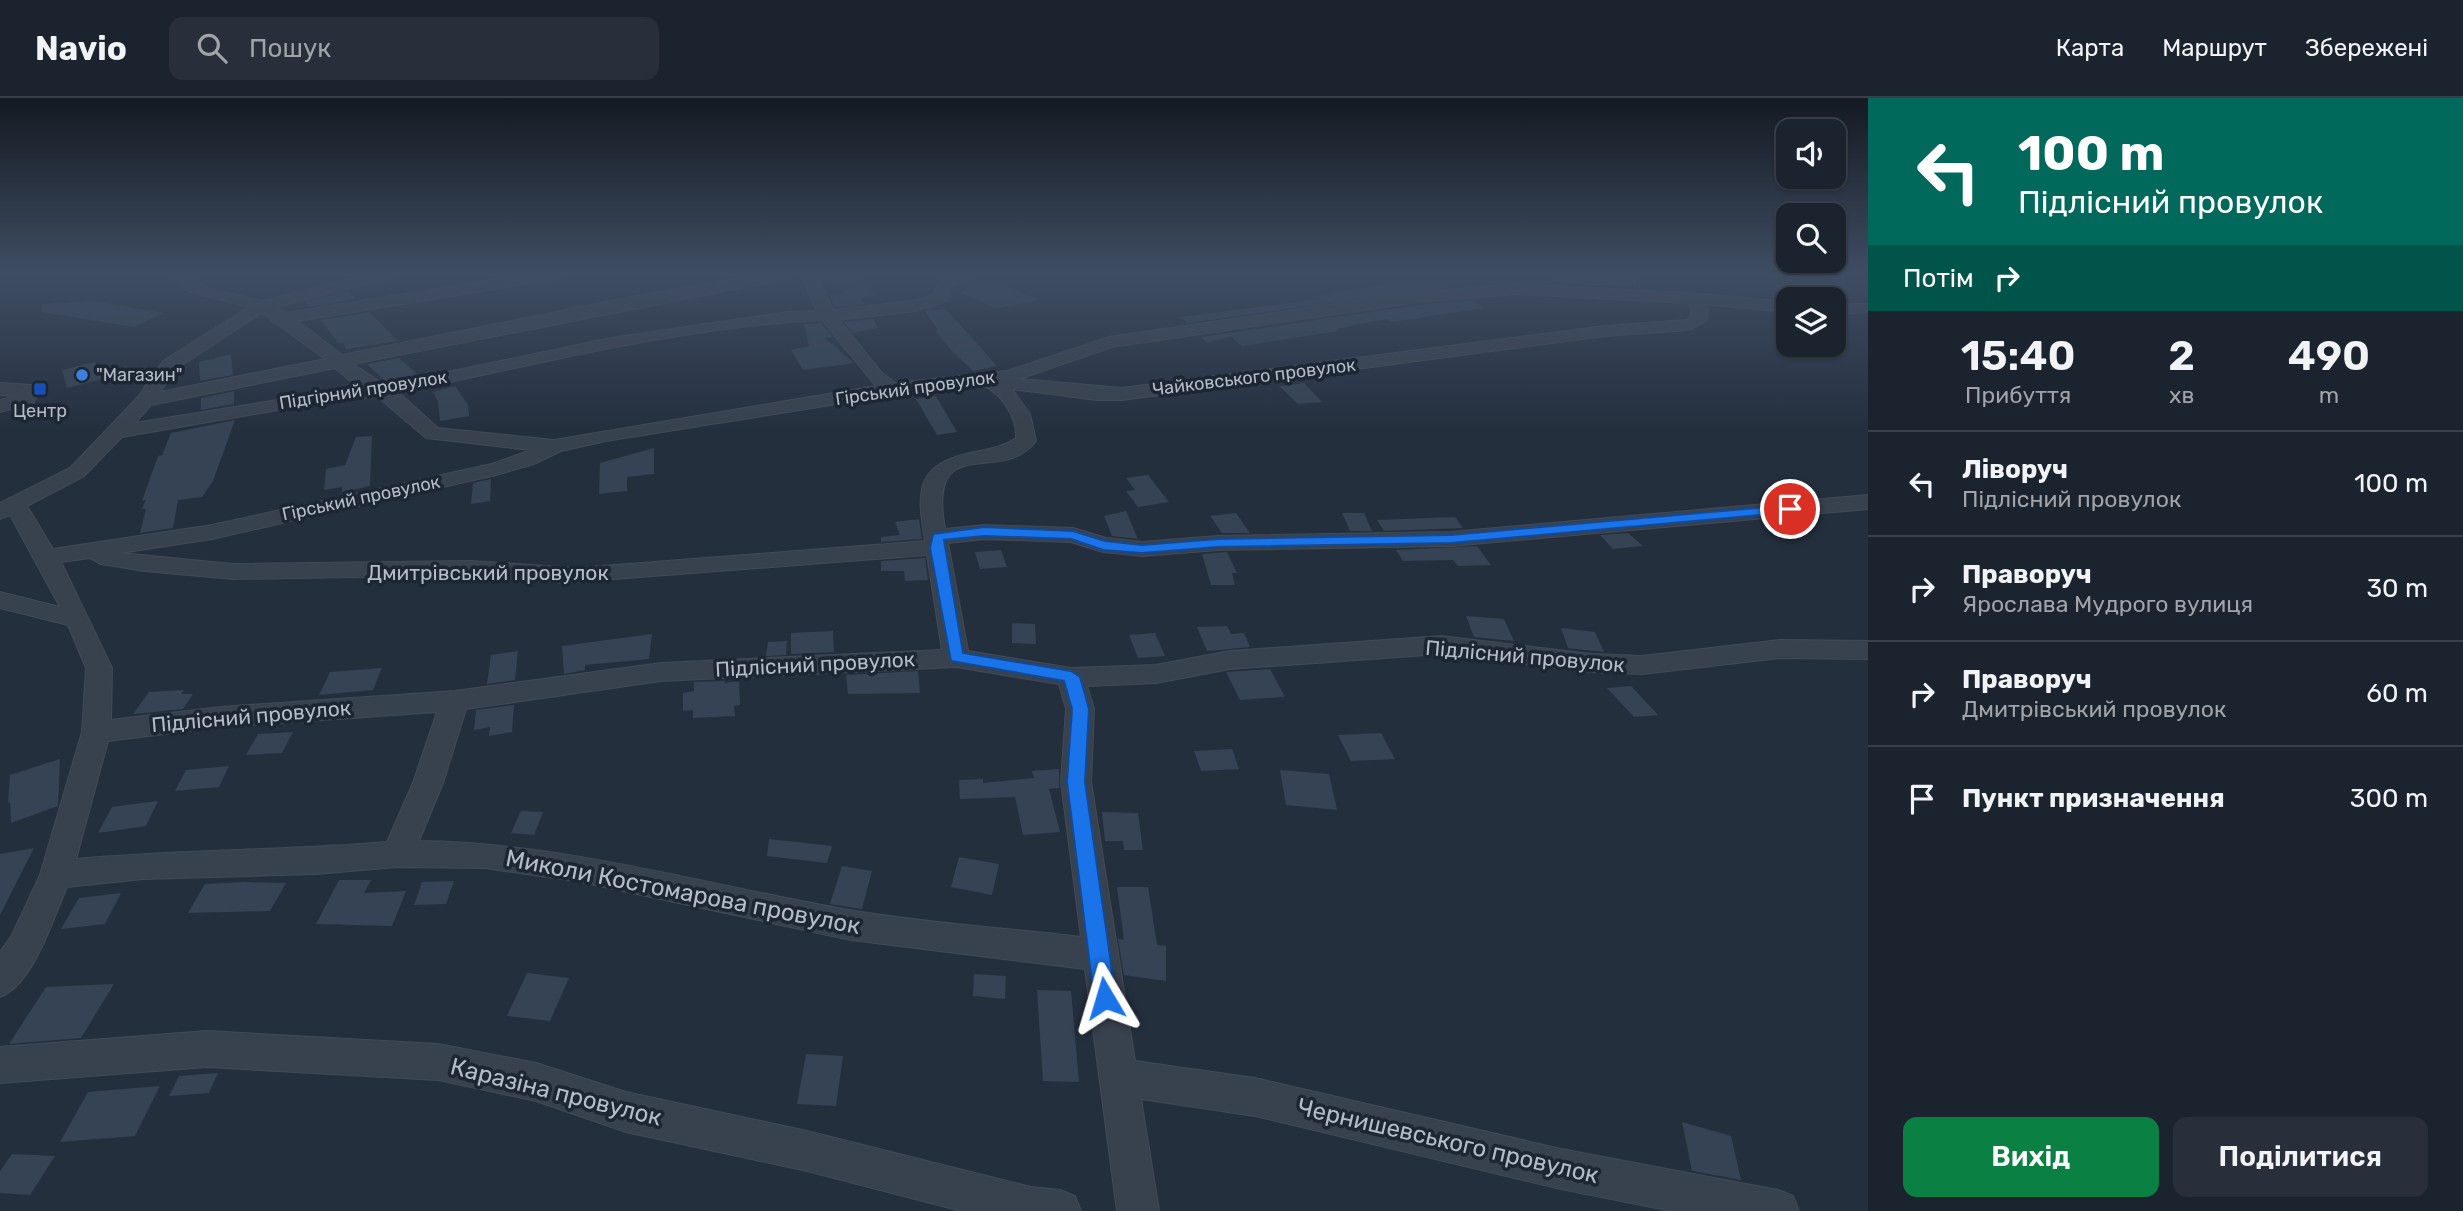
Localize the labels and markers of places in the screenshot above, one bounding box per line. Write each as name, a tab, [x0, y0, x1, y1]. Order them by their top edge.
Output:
place label: "Магазин"	[96, 364, 182, 386]
marker: "Магазин"	[74, 367, 90, 383]
marker: Центр	[32, 381, 48, 397]
place label: Центр	[13, 400, 67, 422]
pin	[1760, 479, 1820, 539]

